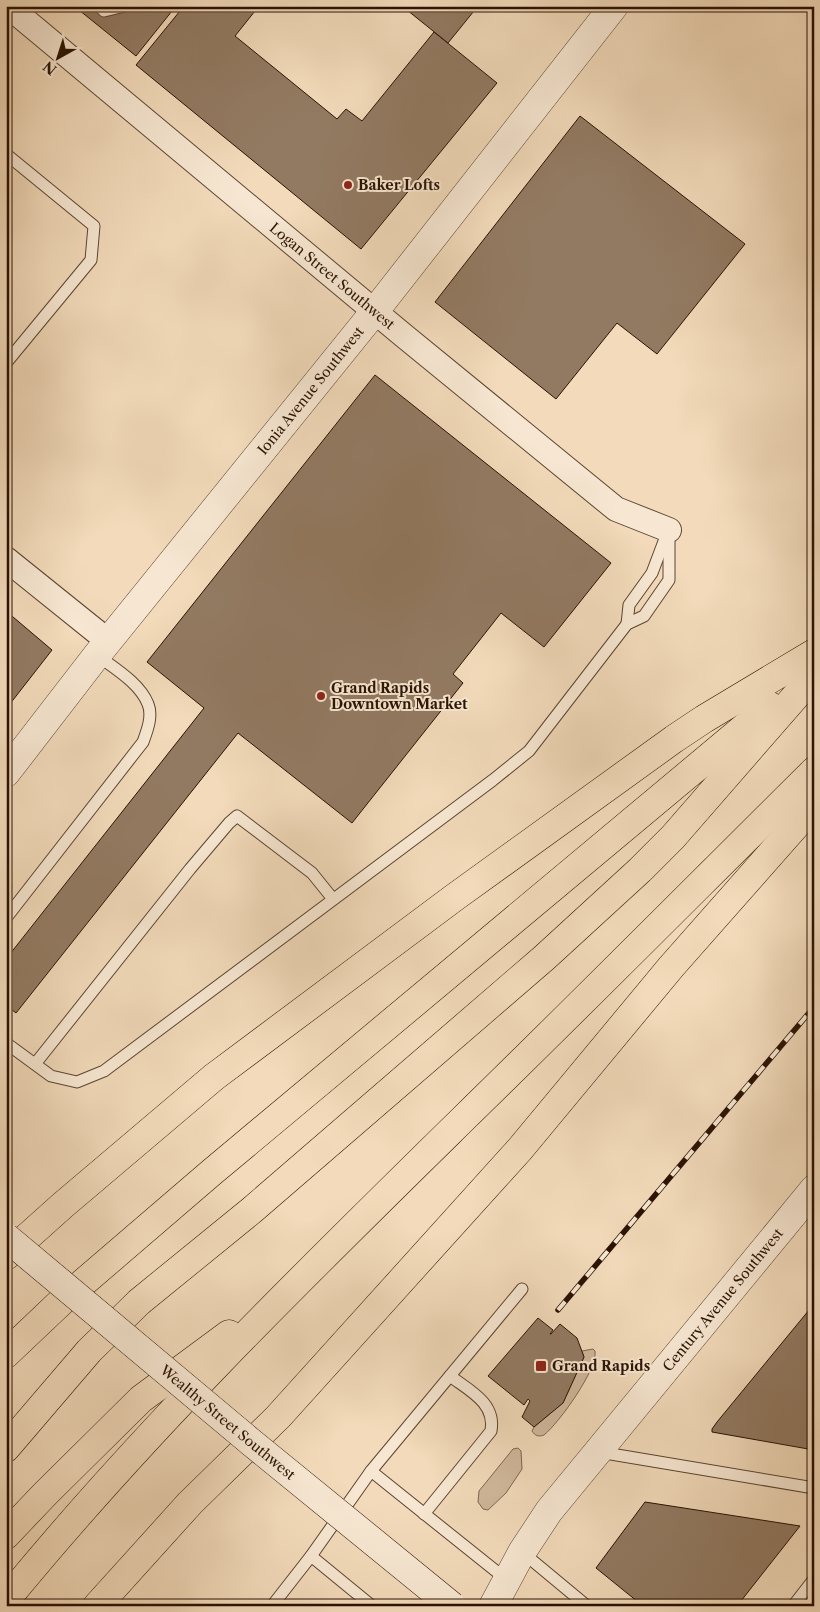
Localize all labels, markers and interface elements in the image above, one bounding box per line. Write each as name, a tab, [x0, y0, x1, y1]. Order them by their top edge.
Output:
north arrow	[32, 32, 82, 82]
text: N	[39, 57, 60, 79]
place label: Baker Lofts	[358, 176, 440, 194]
marker: Baker Lofts	[342, 179, 354, 191]
street label: Logan Street Southwest	[266, 219, 399, 333]
street label: Ionia Avenue Southwest	[254, 323, 368, 458]
place label: Grand Rapids Downtown Market	[331, 679, 468, 713]
marker: Grand Rapids Downtown Market	[315, 690, 327, 702]
street label: Century Avenue Southwest	[659, 1225, 787, 1375]
place label: Grand Rapids	[552, 1357, 650, 1375]
marker: Grand Rapids	[534, 1359, 548, 1373]
street label: Wealthy Street Southwest	[156, 1360, 299, 1484]

